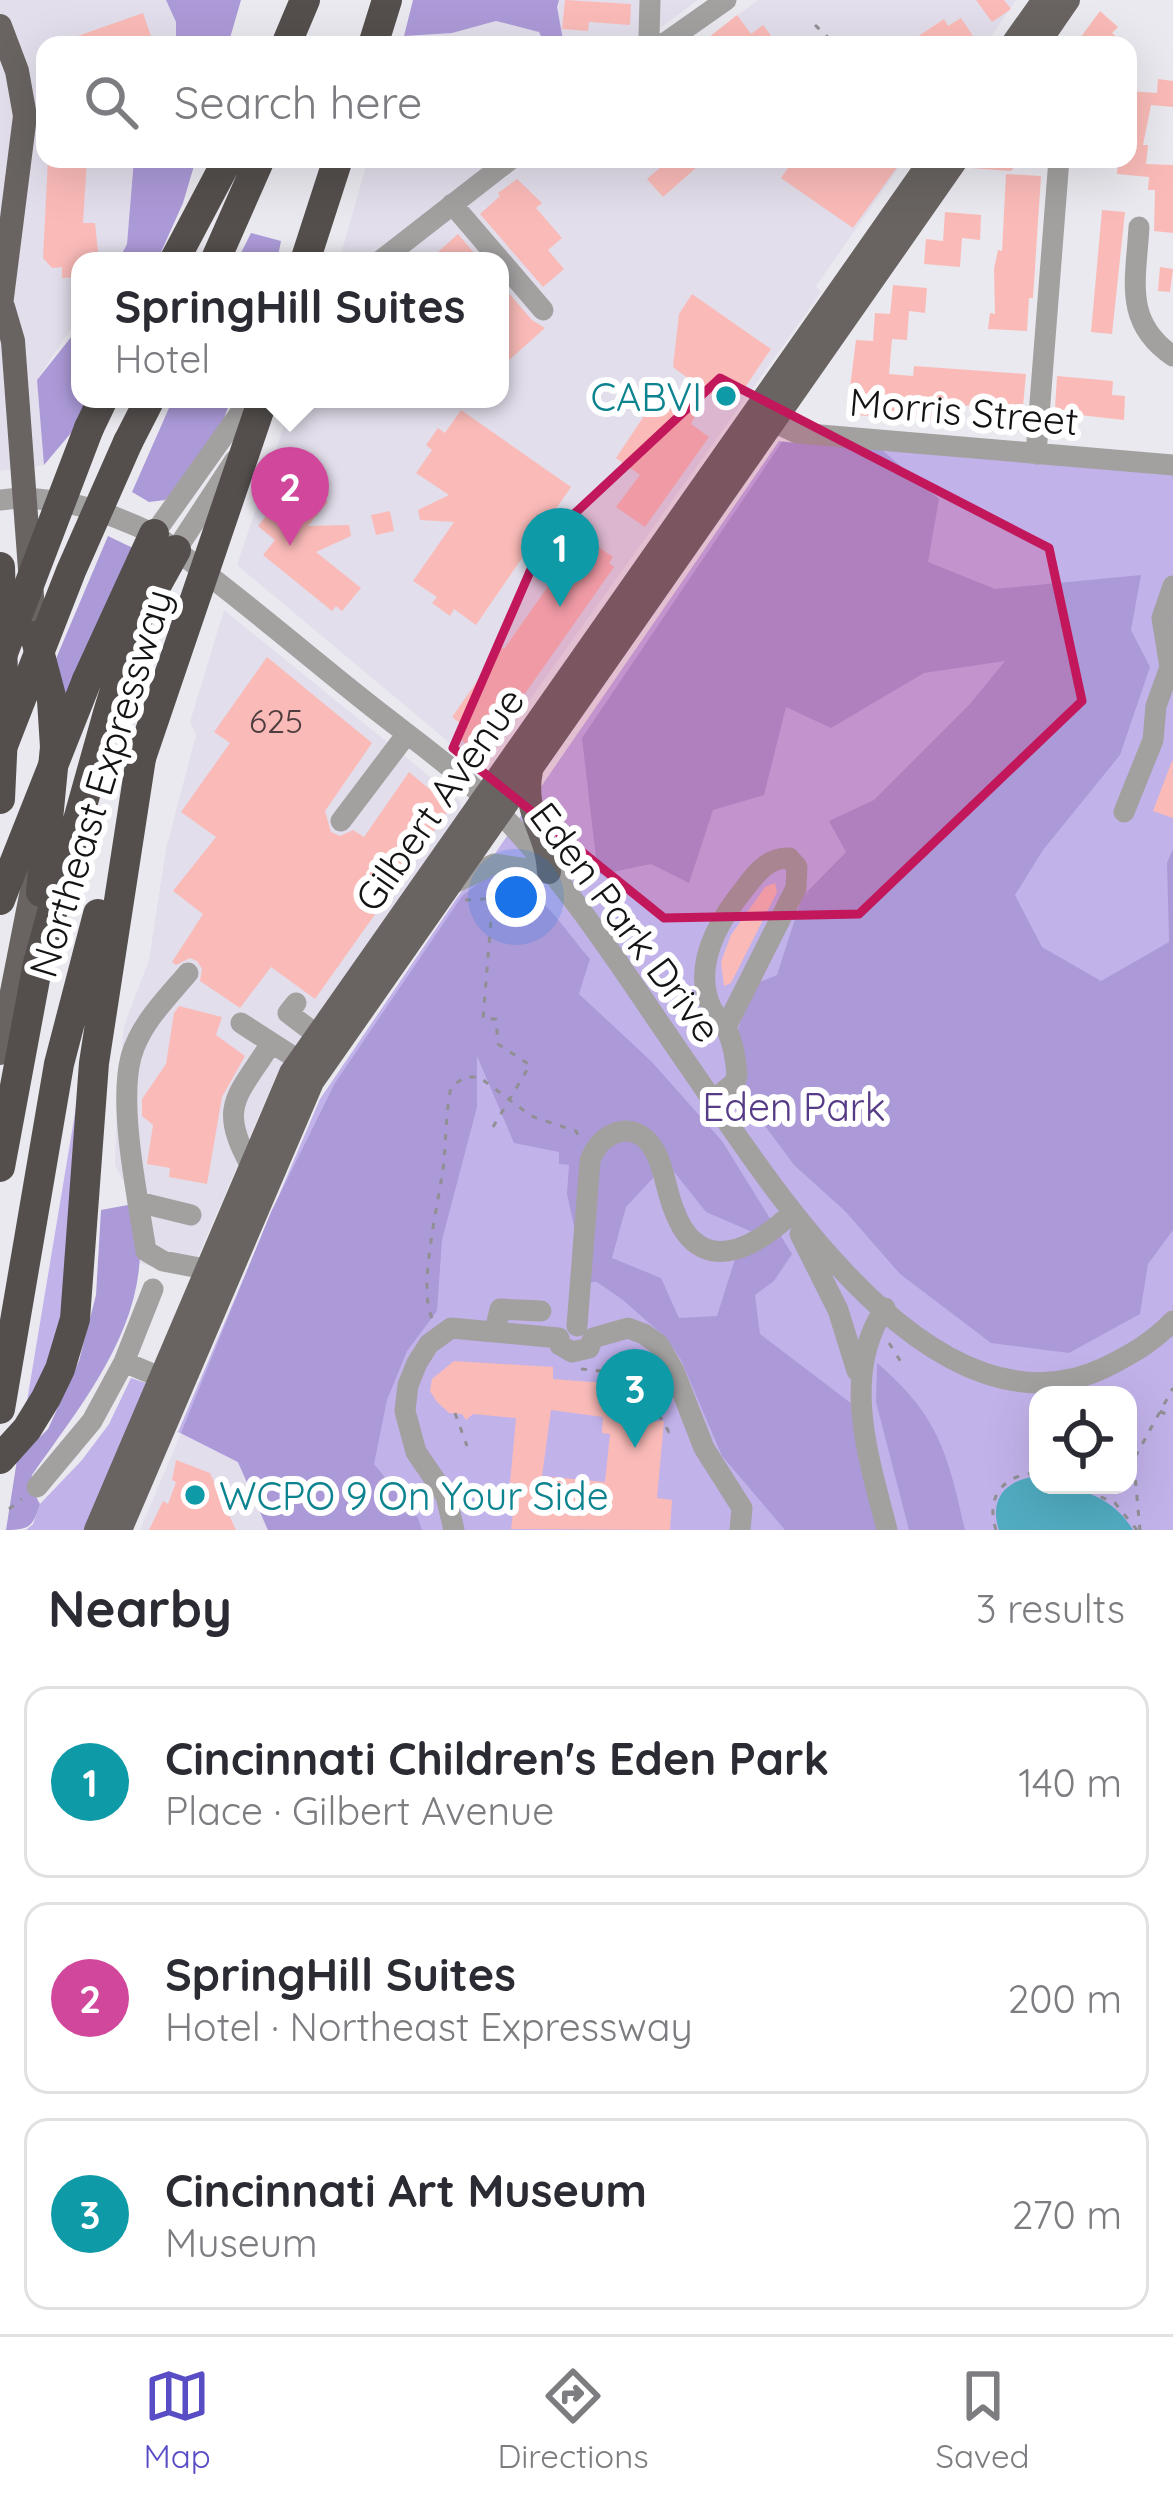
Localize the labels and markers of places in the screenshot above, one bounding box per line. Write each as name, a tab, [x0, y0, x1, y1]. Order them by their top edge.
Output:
place label: CABVI	[591, 372, 702, 421]
marker: CABVI	[713, 383, 739, 409]
pin: 2	[251, 447, 329, 546]
pin: 1	[521, 508, 599, 607]
pin: 3	[596, 1349, 674, 1448]
place label: WCPO 9 On Your Side	[219, 1471, 609, 1520]
marker: WCPO 9 On Your Side	[182, 1482, 208, 1508]

